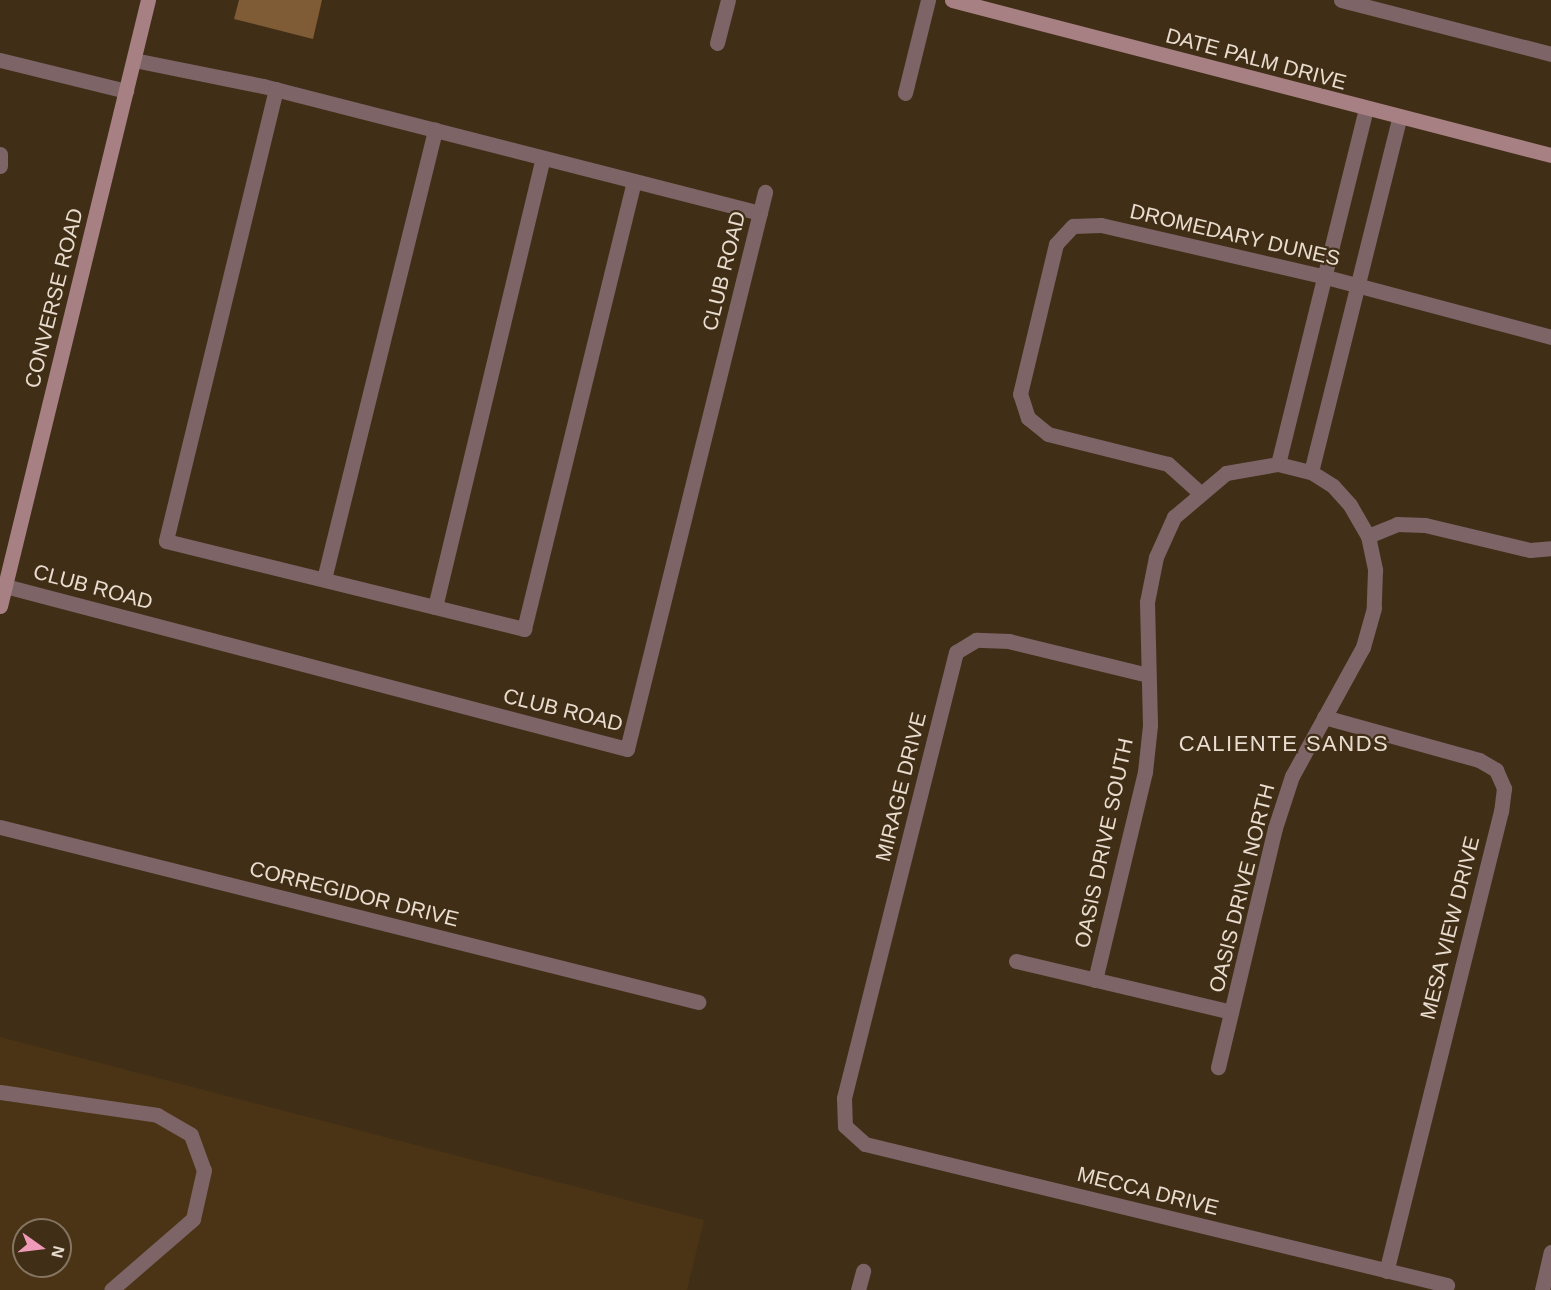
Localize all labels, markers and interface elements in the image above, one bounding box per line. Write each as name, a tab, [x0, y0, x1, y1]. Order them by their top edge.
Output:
street label: DATE PALM DRIVE	[1163, 23, 1349, 95]
street label: DROMEDARY DUNES	[1127, 198, 1343, 272]
street label: CONVERSE ROAD	[19, 206, 89, 390]
street label: CLUB ROAD	[697, 209, 751, 333]
street label: CLUB ROAD	[31, 559, 155, 615]
street label: CLUB ROAD	[501, 683, 625, 737]
street label: MIRAGE DRIVE	[870, 710, 932, 864]
district label: CALIENTE SANDS	[1179, 731, 1389, 757]
street label: OASIS DRIVE SOUTH	[1069, 736, 1139, 950]
street label: OASIS DRIVE NORTH	[1204, 781, 1280, 995]
street label: MESA VIEW DRIVE	[1415, 833, 1485, 1023]
street label: CORREGIDOR DRIVE	[247, 856, 461, 932]
street label: MECCA DRIVE	[1074, 1161, 1222, 1221]
north arrow	[12, 1218, 72, 1278]
text: N	[48, 1244, 68, 1260]

